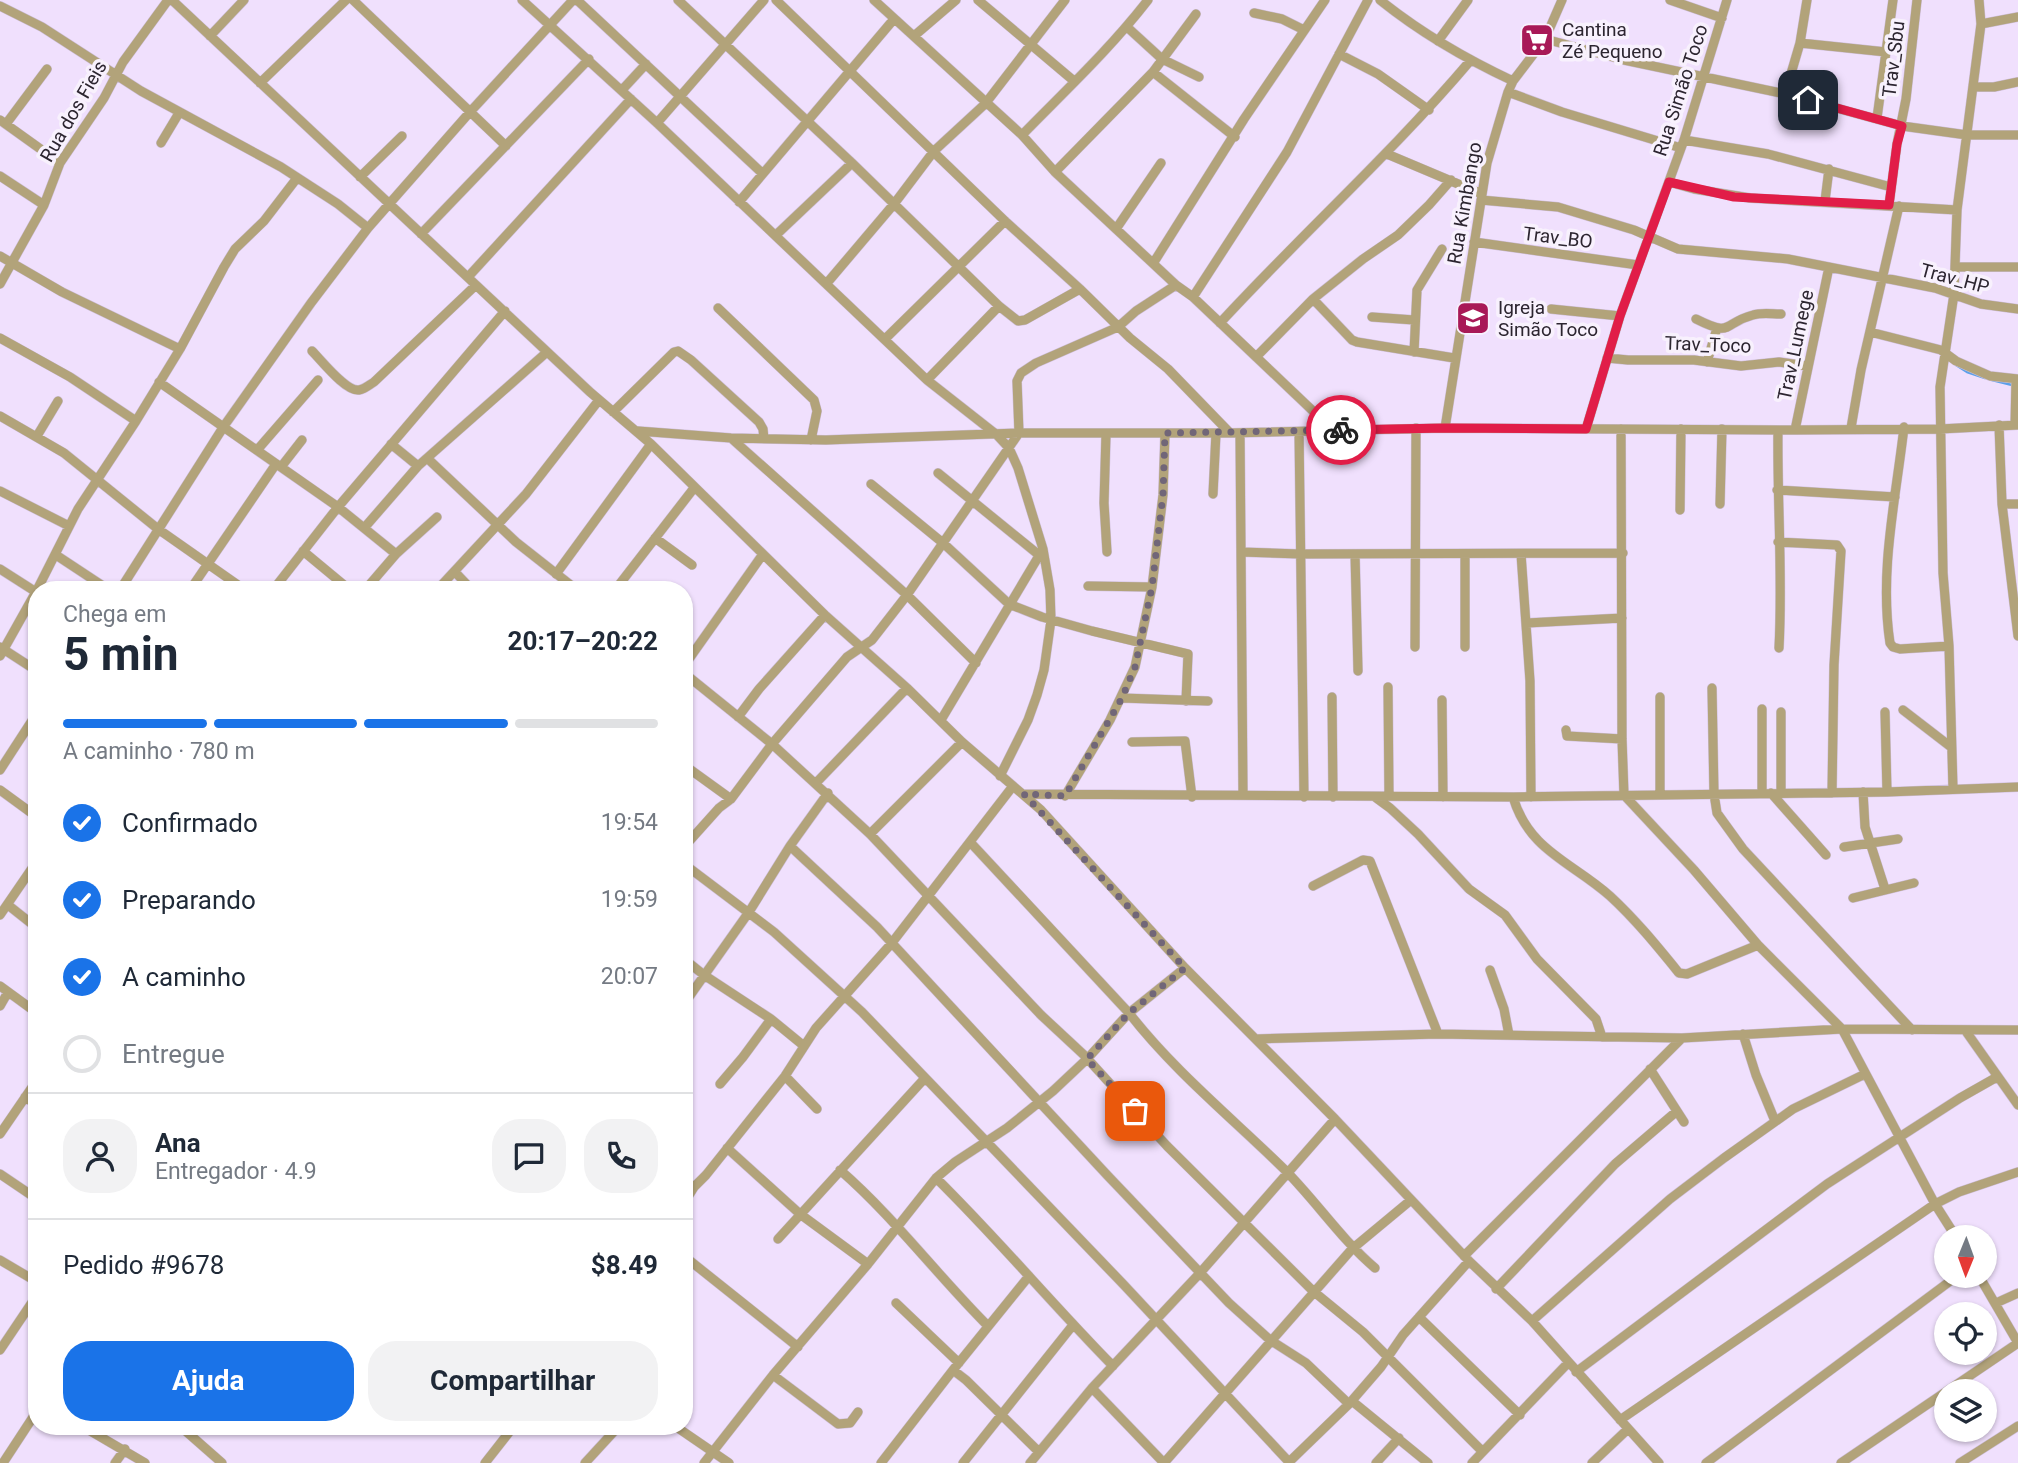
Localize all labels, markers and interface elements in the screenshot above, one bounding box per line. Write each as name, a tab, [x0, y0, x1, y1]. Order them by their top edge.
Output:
place label: Cantina Zé Pequeno	[1562, 18, 1663, 63]
street label: Trav_Sbu	[1877, 19, 1910, 99]
supermarket icon: Cantina Zé Pequeno	[1518, 21, 1556, 59]
street label: Rua Simão Toco	[1648, 21, 1713, 159]
street label: Rua dos Fieis	[35, 57, 112, 166]
pin	[1778, 70, 1838, 130]
icon: home	[1789, 81, 1827, 119]
street label: Rua Kimbango	[1442, 140, 1487, 266]
street label: Trav_BO	[1522, 222, 1594, 253]
street label: Trav_HP	[1918, 258, 1992, 299]
street label: Trav_Lumege	[1773, 288, 1818, 403]
place label: Igreja Simão Toco	[1498, 296, 1598, 341]
school or university icon: Igreja Simão Toco	[1454, 299, 1492, 337]
street label: Trav_Toco	[1664, 331, 1752, 358]
courier	[1306, 395, 1376, 465]
icon: bike	[1322, 411, 1360, 449]
text: Chega em	[63, 601, 166, 628]
text: 20:17–20:22	[508, 626, 658, 656]
text: 5 min	[63, 627, 179, 681]
text: A caminho · 780 m	[63, 738, 255, 765]
icon: check	[63, 804, 101, 842]
text: Confirmado	[122, 808, 258, 838]
text: 19:54	[601, 809, 658, 836]
icon: check	[63, 881, 101, 919]
text: Preparando	[122, 885, 256, 915]
text: 19:59	[601, 886, 658, 913]
icon: check	[63, 958, 101, 996]
text: A caminho	[122, 962, 246, 992]
text: 20:07	[601, 963, 658, 990]
text: Entregue	[122, 1039, 225, 1069]
pin	[1105, 1081, 1165, 1141]
icon: bag	[1116, 1092, 1154, 1130]
button: person	[63, 1119, 137, 1193]
button: chat	[492, 1119, 566, 1193]
button: phone	[584, 1119, 658, 1193]
text: Ana	[155, 1128, 201, 1158]
text: Entregador · 4.9	[155, 1158, 317, 1185]
north arrow	[1934, 1225, 1997, 1288]
map controls	[1934, 1225, 1997, 1442]
text: Pedido #9678	[63, 1250, 224, 1280]
text: $8.49	[591, 1250, 658, 1280]
button: locate	[1934, 1302, 1997, 1365]
button: Ajuda	[63, 1341, 354, 1421]
button: Compartilhar	[368, 1341, 658, 1421]
button: layers	[1934, 1379, 1997, 1442]

